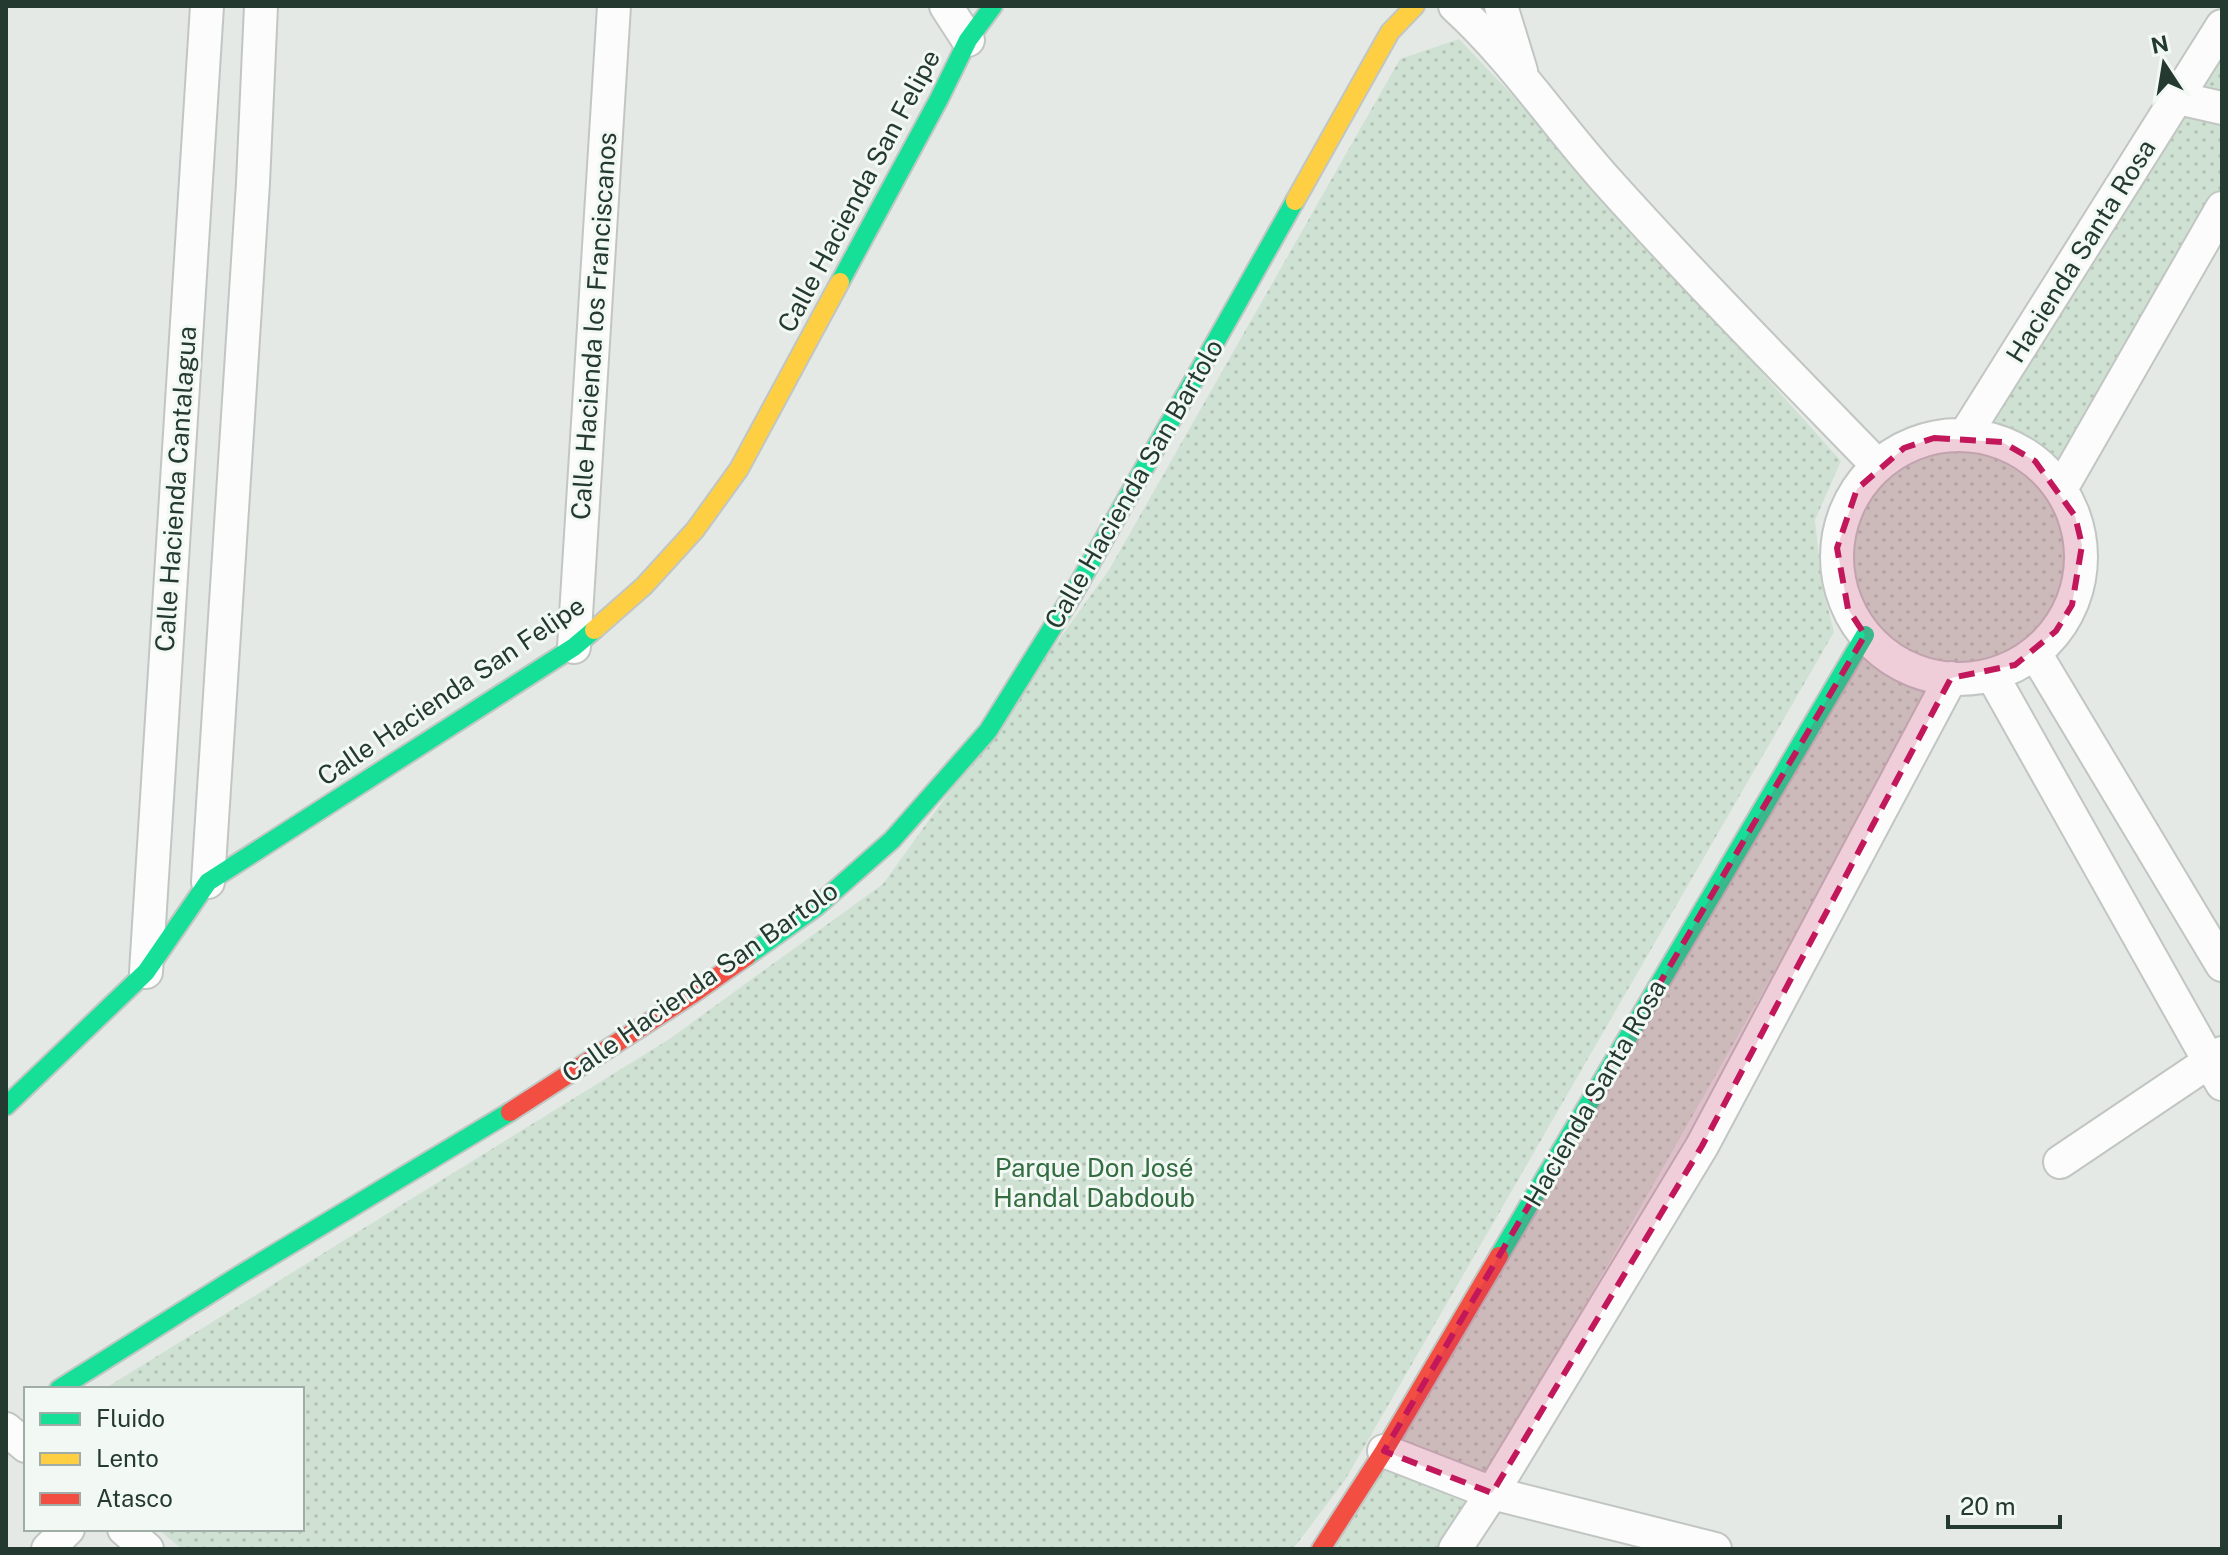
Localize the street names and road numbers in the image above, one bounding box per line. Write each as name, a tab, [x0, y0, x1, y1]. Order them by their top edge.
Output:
street label: Calle Hacienda San Felipe	[771, 44, 946, 337]
street label: Calle Hacienda los Franciscanos	[564, 131, 623, 521]
street label: Hacienda Santa Rosa	[1999, 134, 2162, 368]
street label: Calle Hacienda Cantalagua	[149, 325, 202, 653]
street label: Calle Hacienda San Bartolo	[1038, 333, 1229, 634]
street label: Calle Hacienda San Felipe	[311, 589, 590, 792]
street label: Calle Hacienda San Bartolo	[556, 874, 843, 1089]
street label: Hacienda Santa Rosa	[1517, 974, 1672, 1212]

